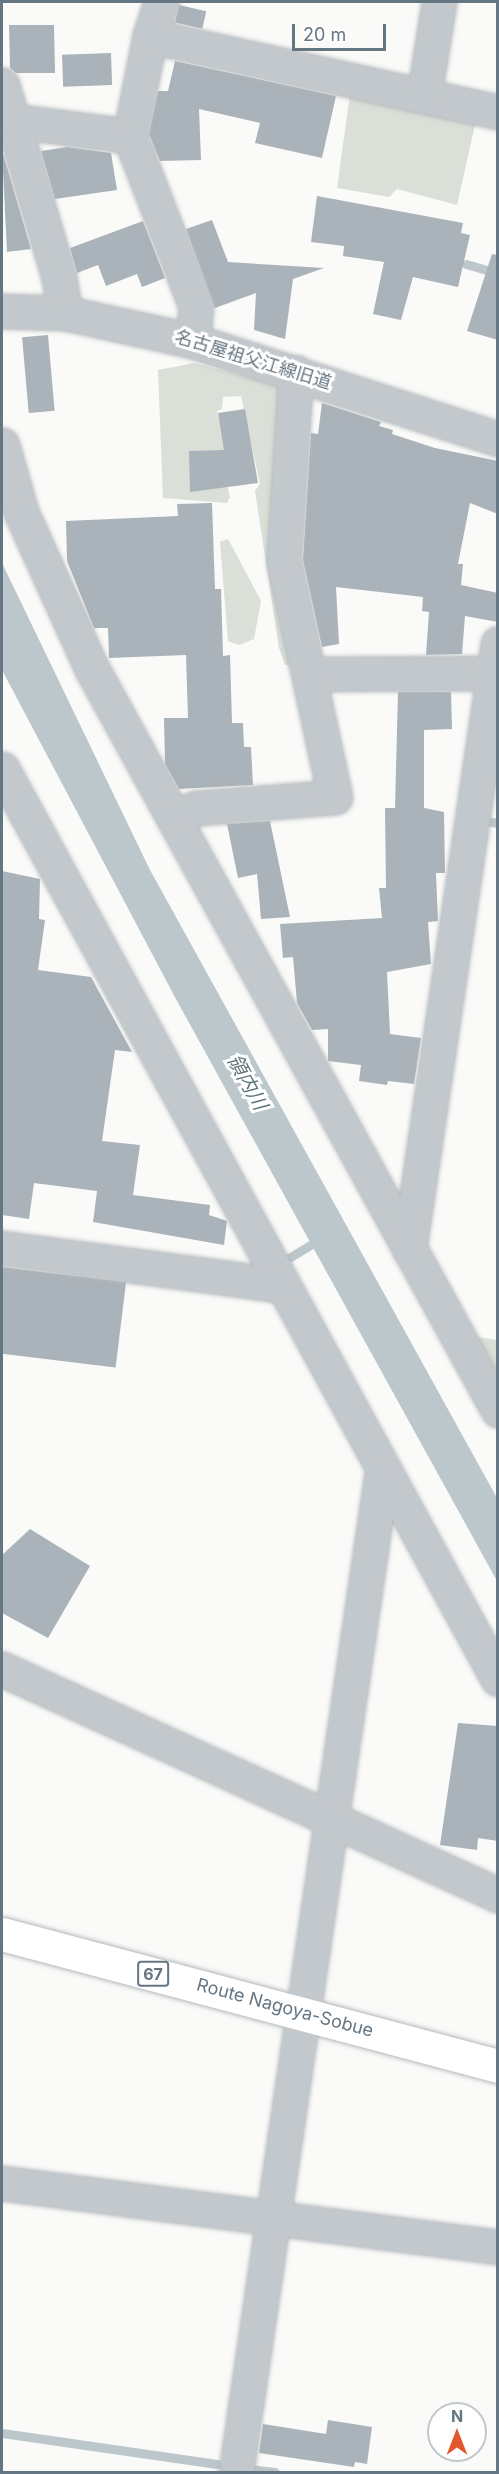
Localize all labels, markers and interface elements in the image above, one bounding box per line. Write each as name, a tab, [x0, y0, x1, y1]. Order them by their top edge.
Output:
scale bar	[295, 12, 390, 50]
text: 20 m	[303, 24, 346, 45]
street label: 名古屋祖父江線旧道	[172, 326, 334, 394]
water label: 領内川	[222, 1050, 272, 1114]
road number: 67	[136, 1961, 170, 1987]
street label: Route Nagoya-Sobue	[194, 1974, 376, 2042]
north arrow	[427, 2402, 487, 2462]
text: N	[451, 2406, 463, 2426]

